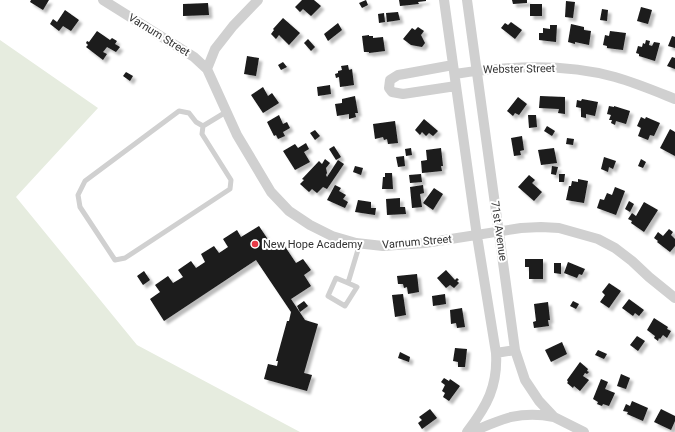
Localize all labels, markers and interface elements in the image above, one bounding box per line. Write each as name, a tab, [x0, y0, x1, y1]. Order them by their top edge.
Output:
street label: Varnum Street	[126, 11, 192, 59]
street label: Webster Street	[483, 62, 556, 76]
street label: 71st Avenue	[488, 200, 510, 262]
street label: Varnum Street	[382, 232, 453, 252]
place label: New Hope Academy	[263, 238, 363, 251]
marker: New Hope Academy	[250, 239, 260, 249]

